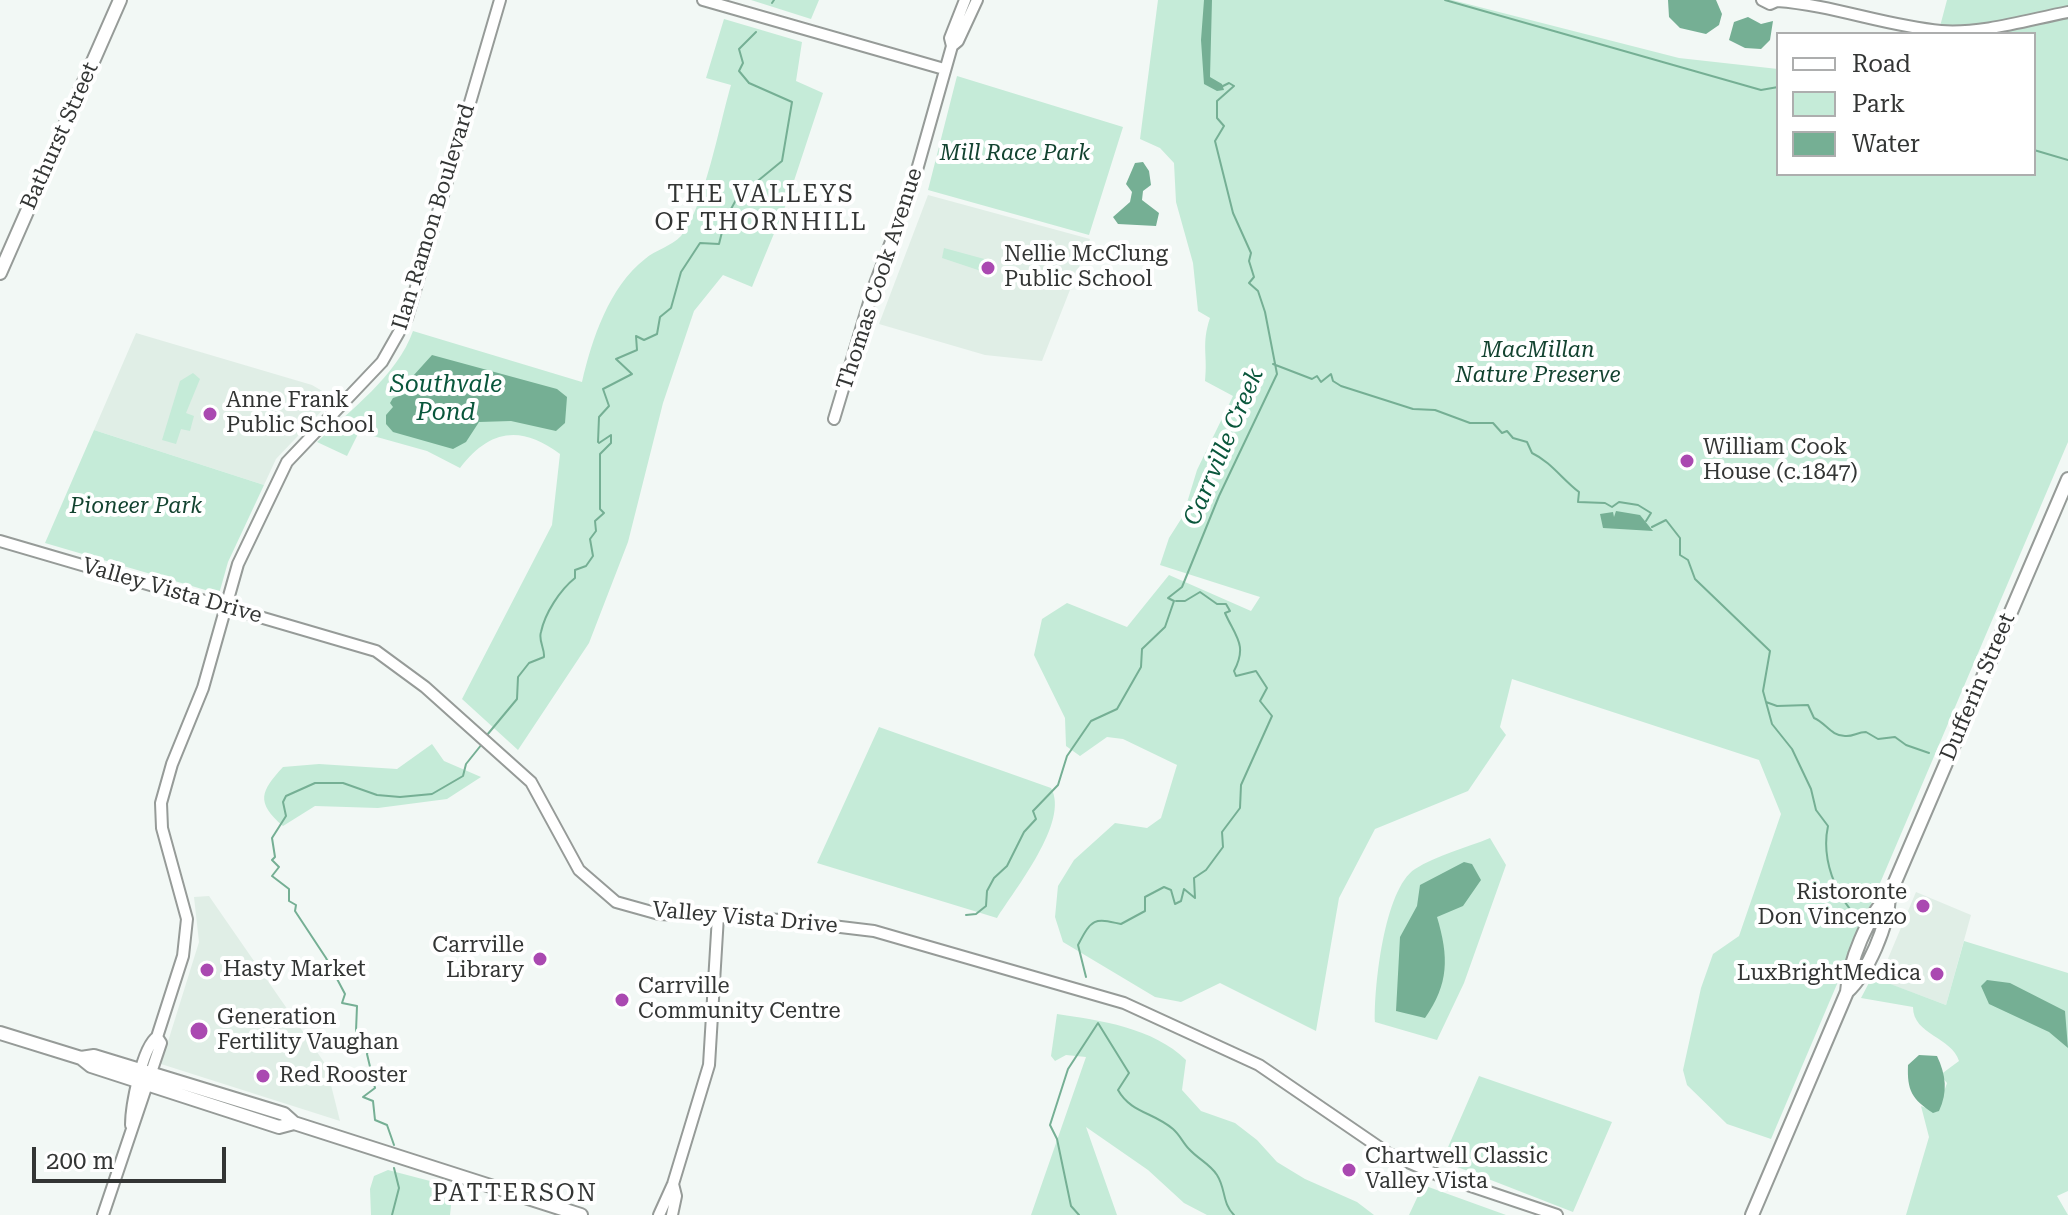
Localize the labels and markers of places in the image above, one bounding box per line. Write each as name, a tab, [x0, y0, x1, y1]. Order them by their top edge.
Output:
place label: Nellie McClung Public School	[1004, 242, 1168, 294]
marker: Nellie McClung Public School	[979, 259, 997, 277]
place label: Anne Frank Public School	[226, 388, 374, 440]
marker: Anne Frank Public School	[201, 405, 219, 423]
place label: William Cook House (c.1847)	[1703, 435, 1858, 486]
marker: William Cook House (c.1847)	[1678, 452, 1696, 470]
place label: Ristoronte Don Vincenzo	[1758, 880, 1907, 932]
marker: Ristoronte Don Vincenzo	[1914, 897, 1932, 915]
place label: Carrville Library	[432, 933, 524, 984]
marker: Carrville Library	[531, 950, 549, 968]
place label: Hasty Market	[223, 957, 366, 983]
marker: Hasty Market	[198, 961, 216, 979]
place label: LuxBrightMedica	[1737, 961, 1921, 987]
marker: LuxBrightMedica	[1928, 965, 1946, 983]
place label: Carrville Community Centre	[638, 974, 840, 1026]
marker: Carrville Community Centre	[613, 991, 631, 1009]
place label: Generation Fertility Vaughan	[217, 1005, 399, 1056]
marker: Generation Fertility Vaughan	[188, 1020, 210, 1042]
place label: Red Rooster	[279, 1063, 407, 1089]
marker: Red Rooster	[254, 1067, 272, 1085]
place label: Chartwell Classic Valley Vista	[1365, 1144, 1548, 1196]
marker: Chartwell Classic Valley Vista	[1340, 1161, 1358, 1179]

